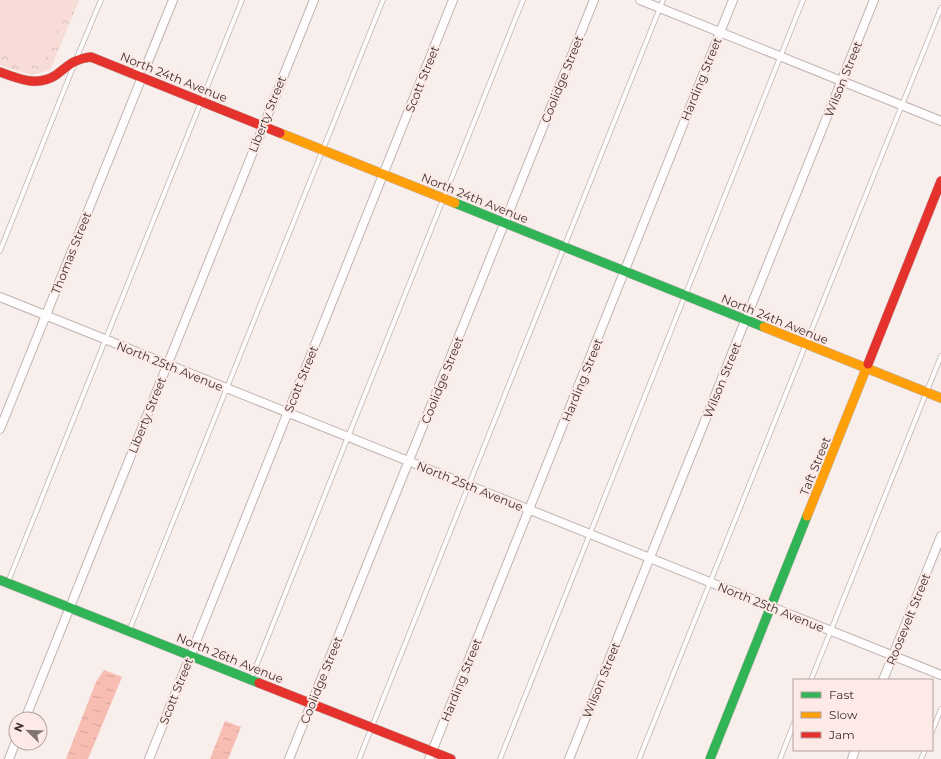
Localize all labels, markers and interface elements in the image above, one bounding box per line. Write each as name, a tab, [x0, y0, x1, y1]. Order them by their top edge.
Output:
street label: Coolidge Street	[538, 33, 586, 125]
street label: Harding Street	[677, 35, 725, 123]
street label: Wilson Street	[821, 39, 865, 119]
street label: Scott Street	[402, 43, 442, 115]
street label: North 24th Avenue	[118, 49, 230, 105]
street label: Liberty Street	[245, 74, 289, 154]
street label: North 24th Avenue	[419, 170, 531, 226]
street label: Thomas Street	[48, 209, 94, 296]
street label: North 24th Avenue	[719, 291, 831, 347]
street label: Coolidge Street	[418, 334, 466, 426]
street label: Harding Street	[558, 336, 606, 424]
street label: North 25th Avenue	[115, 338, 225, 394]
street label: Wilson Street	[700, 340, 744, 420]
street label: Scott Street	[281, 343, 321, 415]
street label: Liberty Street	[125, 375, 169, 455]
street label: Taft Street	[796, 434, 834, 498]
street label: North 25th Avenue	[415, 458, 525, 514]
street label: Roosevelt Street	[883, 571, 933, 667]
street label: North 25th Avenue	[716, 579, 826, 635]
street label: North 26th Avenue	[174, 630, 286, 686]
street label: Coolidge Street	[297, 634, 345, 726]
street label: Harding Street	[437, 636, 485, 724]
street label: Wilson Street	[579, 640, 623, 720]
street label: Scott Street	[156, 655, 196, 727]
legend	[793, 679, 933, 751]
text: Fast	[829, 687, 854, 702]
text: Slow	[829, 707, 858, 722]
north arrow	[8, 711, 48, 751]
text: N	[11, 720, 27, 734]
text: Jam	[828, 727, 855, 742]

